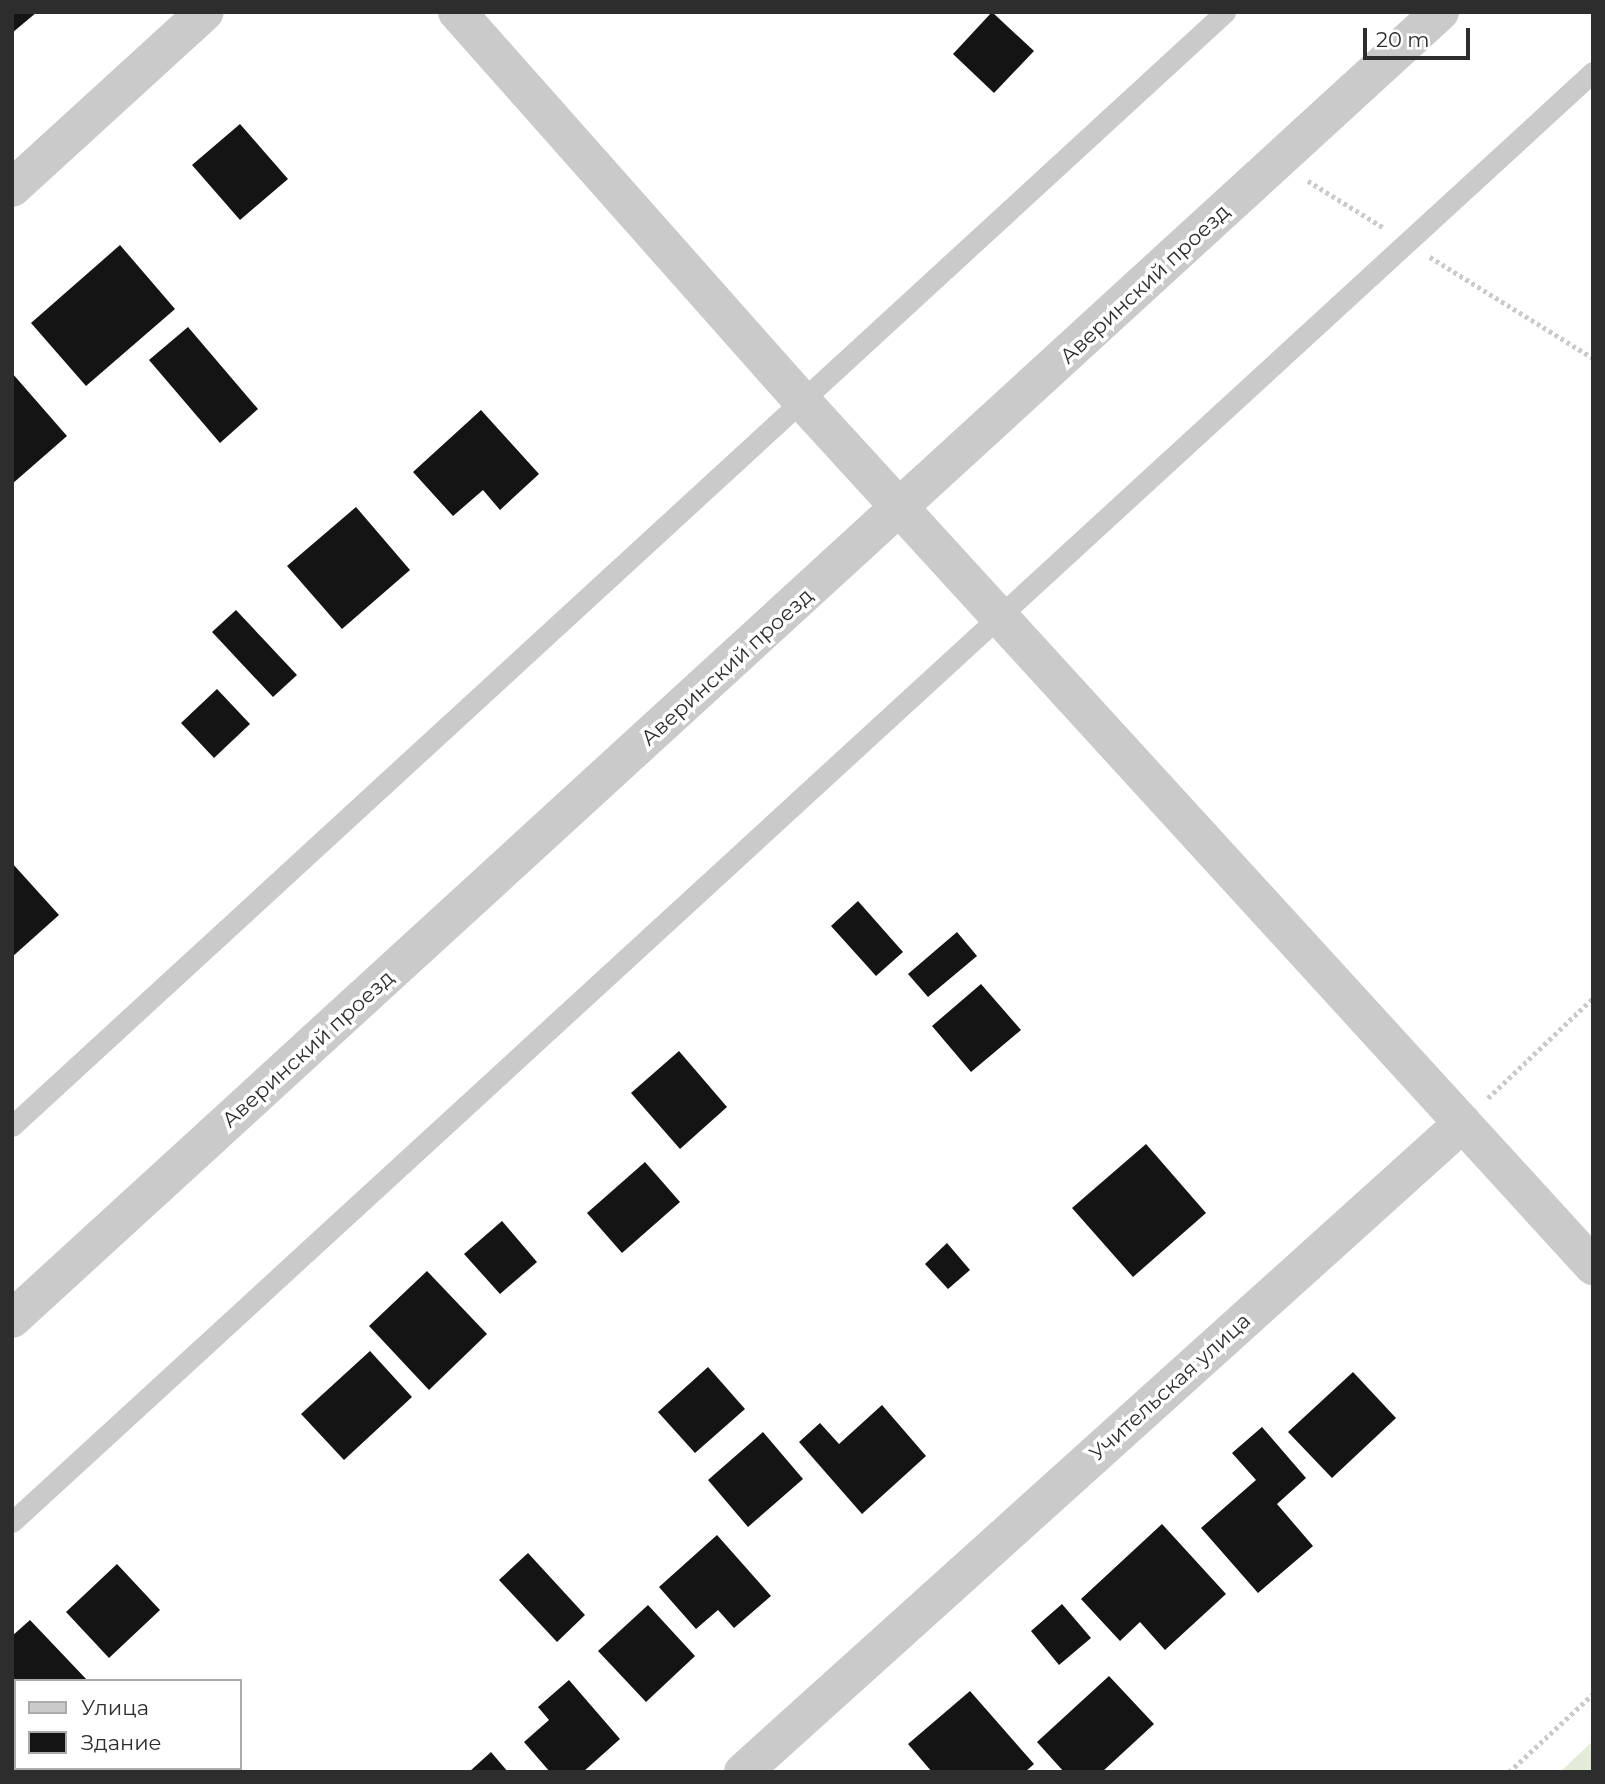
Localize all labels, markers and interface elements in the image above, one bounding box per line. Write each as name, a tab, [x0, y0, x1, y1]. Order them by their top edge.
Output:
scale bar	[1367, 14, 1474, 58]
text: 20 m	[1376, 27, 1430, 52]
street label: Аверинский проезд	[1055, 199, 1235, 369]
street label: Аверинский проезд	[636, 583, 818, 751]
street label: Аверинский проезд	[217, 965, 399, 1133]
street label: Учительская улица	[1084, 1308, 1256, 1466]
legend	[14, 1679, 242, 1770]
text: Улица	[81, 1695, 149, 1720]
text: Здание	[81, 1730, 162, 1755]

